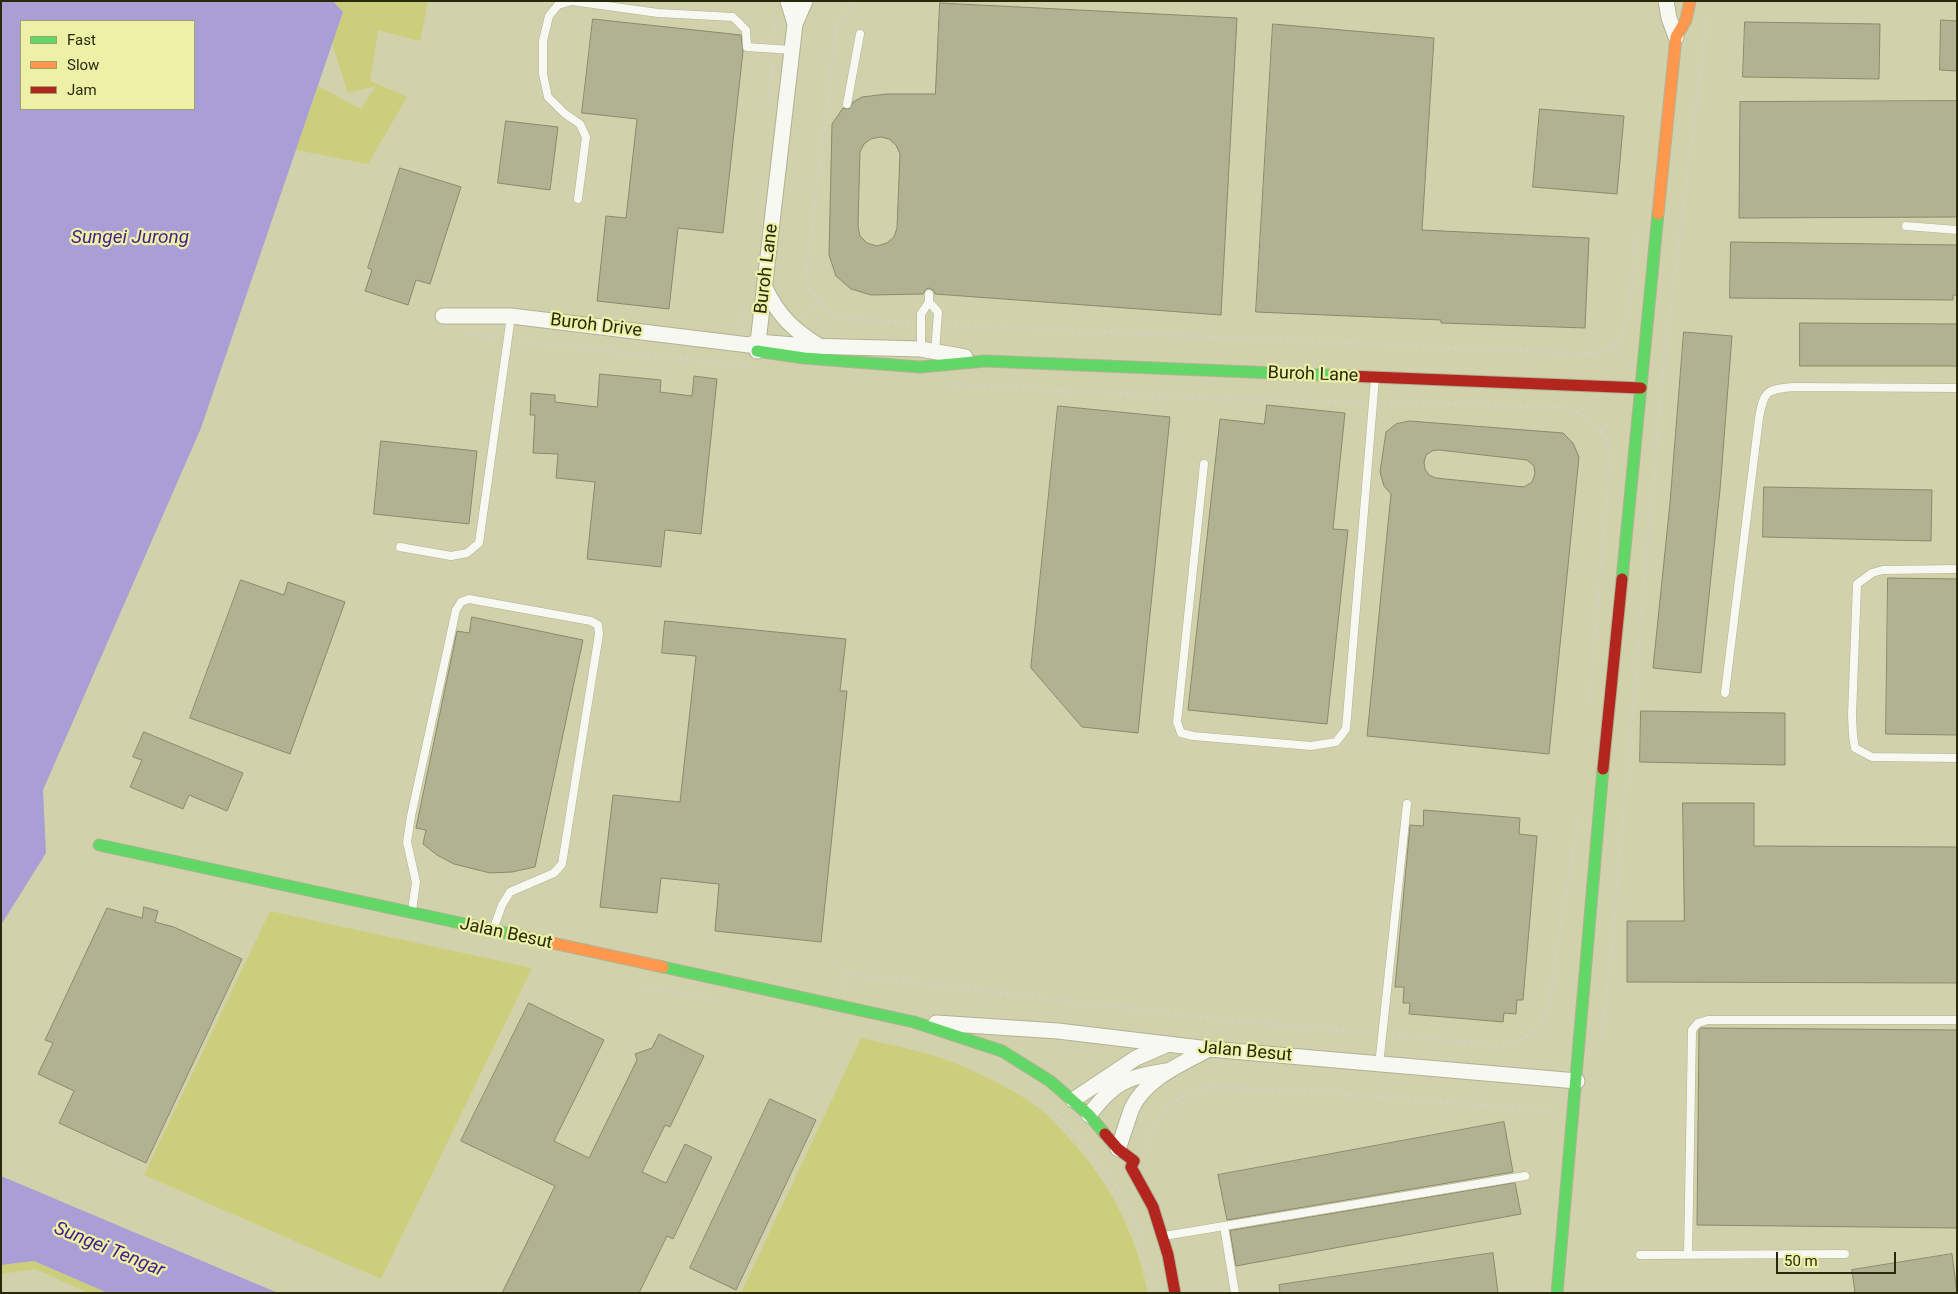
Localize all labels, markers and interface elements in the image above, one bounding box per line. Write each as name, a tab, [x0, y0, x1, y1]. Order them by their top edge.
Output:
legend	[20, 20, 195, 110]
text: Fast	[67, 31, 96, 49]
text: Slow	[67, 56, 99, 74]
text: Jam	[67, 81, 97, 99]
street label: Buroh Lane	[751, 223, 783, 315]
water label: Sungei Jurong	[71, 227, 189, 249]
street label: Buroh Drive	[549, 310, 643, 342]
street label: Buroh Lane	[1267, 363, 1359, 387]
street label: Jalan Besut	[458, 914, 554, 954]
street label: Jalan Besut	[1197, 1037, 1293, 1067]
water label: Sungei Tengar	[50, 1217, 168, 1283]
scale bar	[1778, 1242, 1898, 1274]
text: 50 m	[1784, 1252, 1818, 1270]

